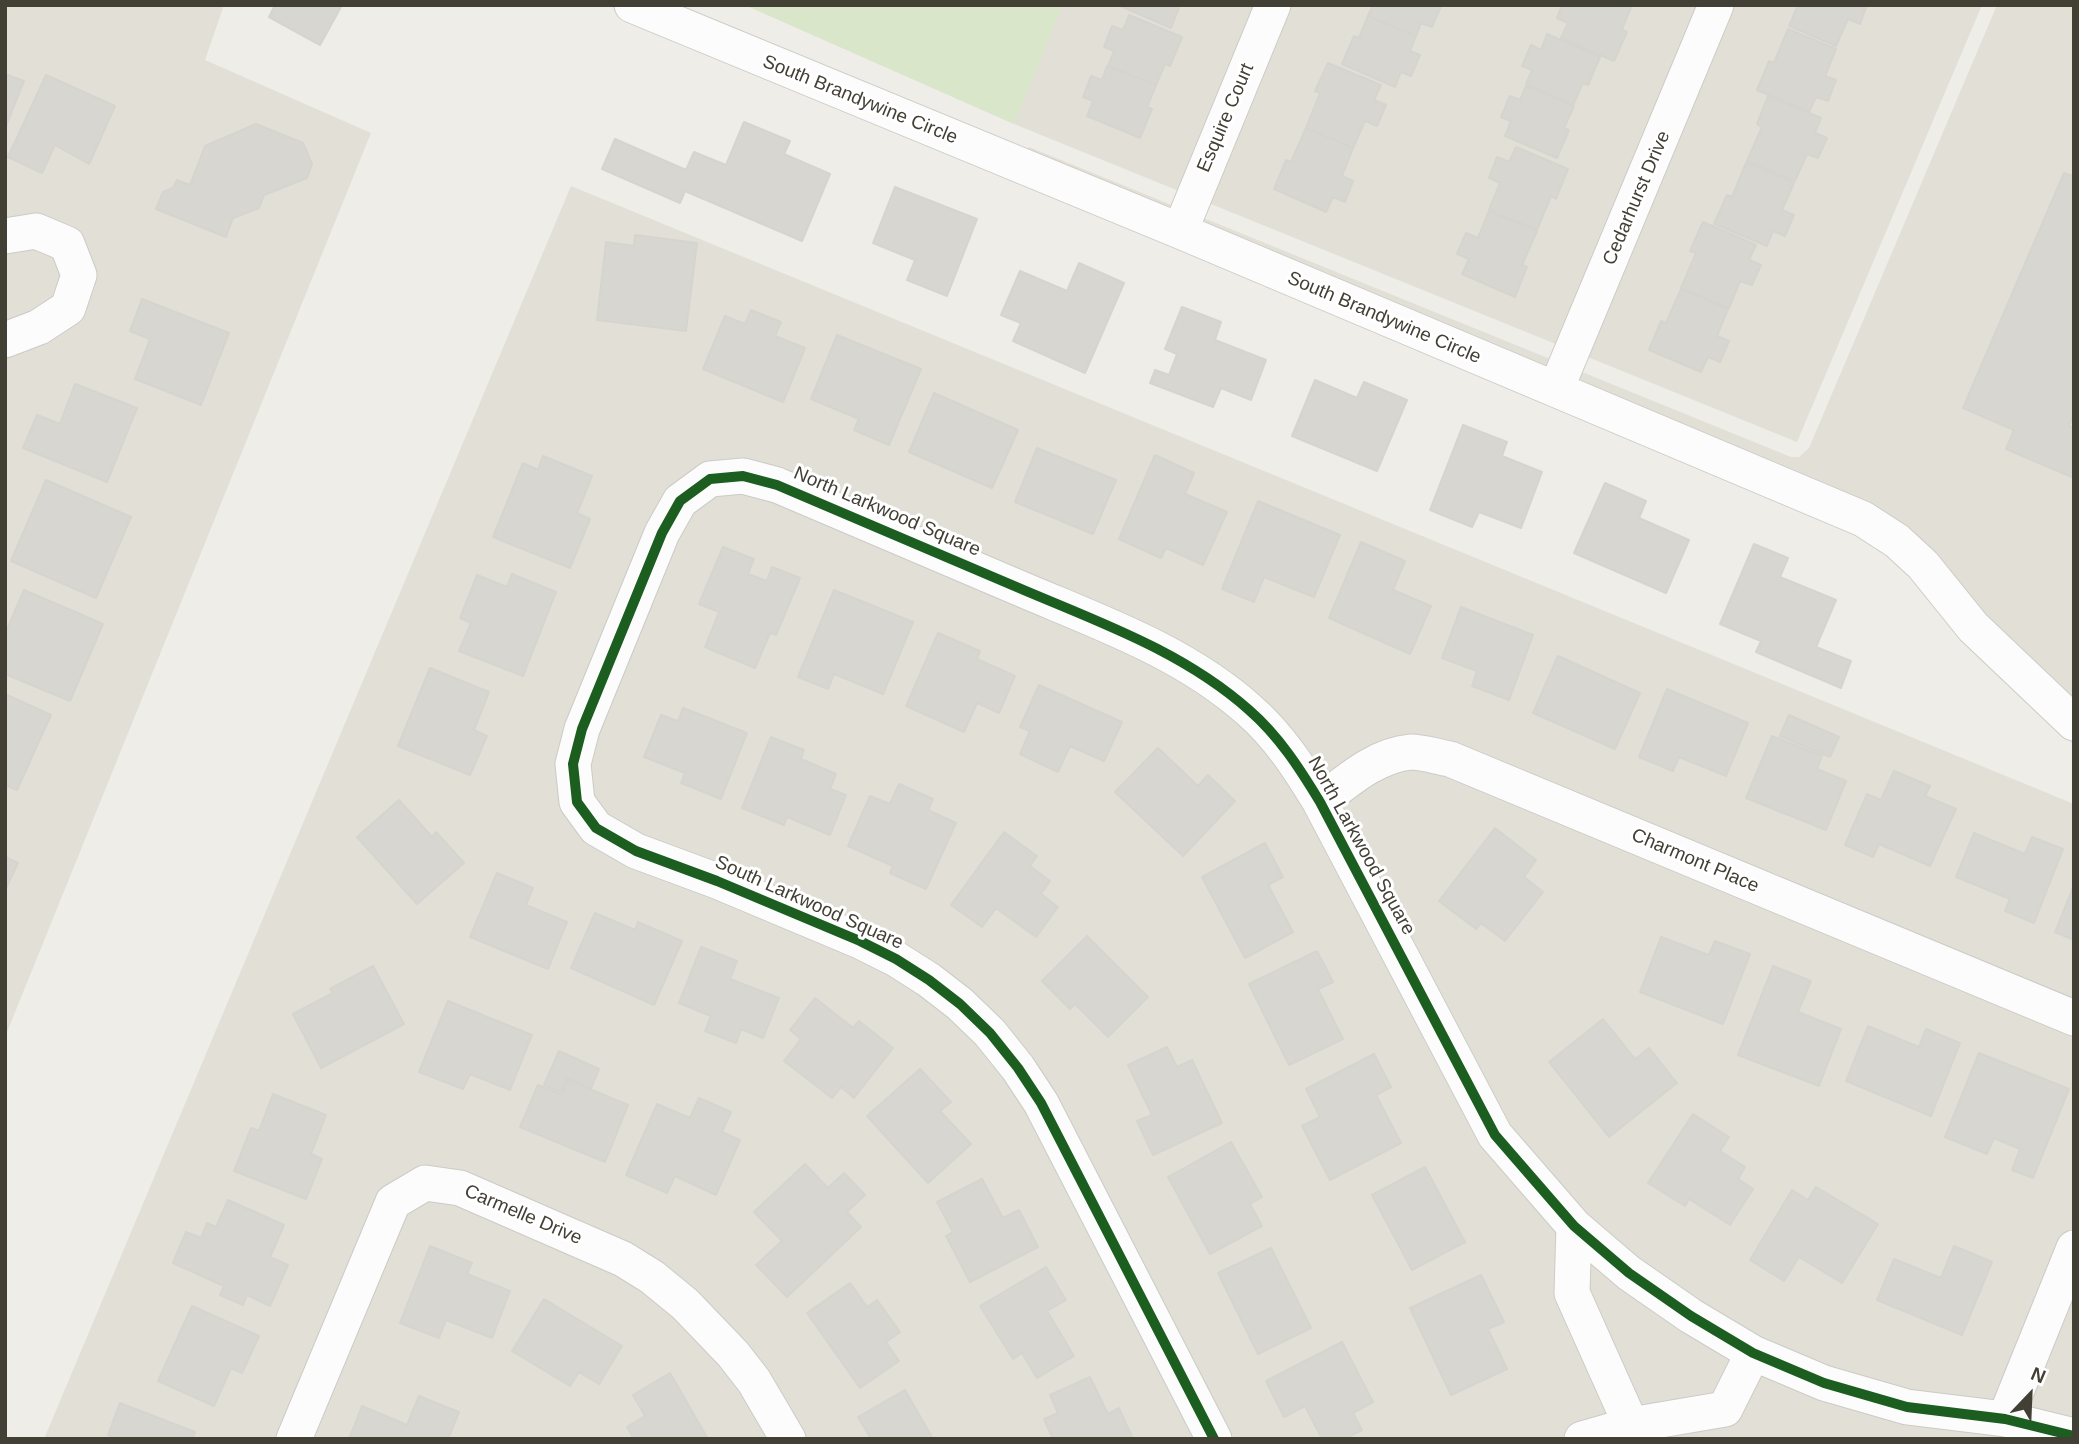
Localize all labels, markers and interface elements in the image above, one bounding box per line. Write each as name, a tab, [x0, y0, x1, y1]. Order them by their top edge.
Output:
street label: South Brandywine Circle	[759, 50, 961, 150]
street label: Esquire Court	[1193, 60, 1259, 176]
street label: Cedarhurst Drive	[1598, 127, 1676, 269]
street label: South Brandywine Circle	[1284, 267, 1484, 369]
street label: North Larkwood Square	[790, 462, 984, 562]
street label: North Larkwood Square	[1302, 753, 1420, 939]
street label: Charmont Place	[1628, 824, 1762, 898]
street label: South Larkwood Square	[711, 851, 907, 955]
street label: Carmelle Drive	[461, 1180, 585, 1250]
north arrow	[1995, 1360, 2065, 1430]
text: N	[2028, 1363, 2049, 1388]

